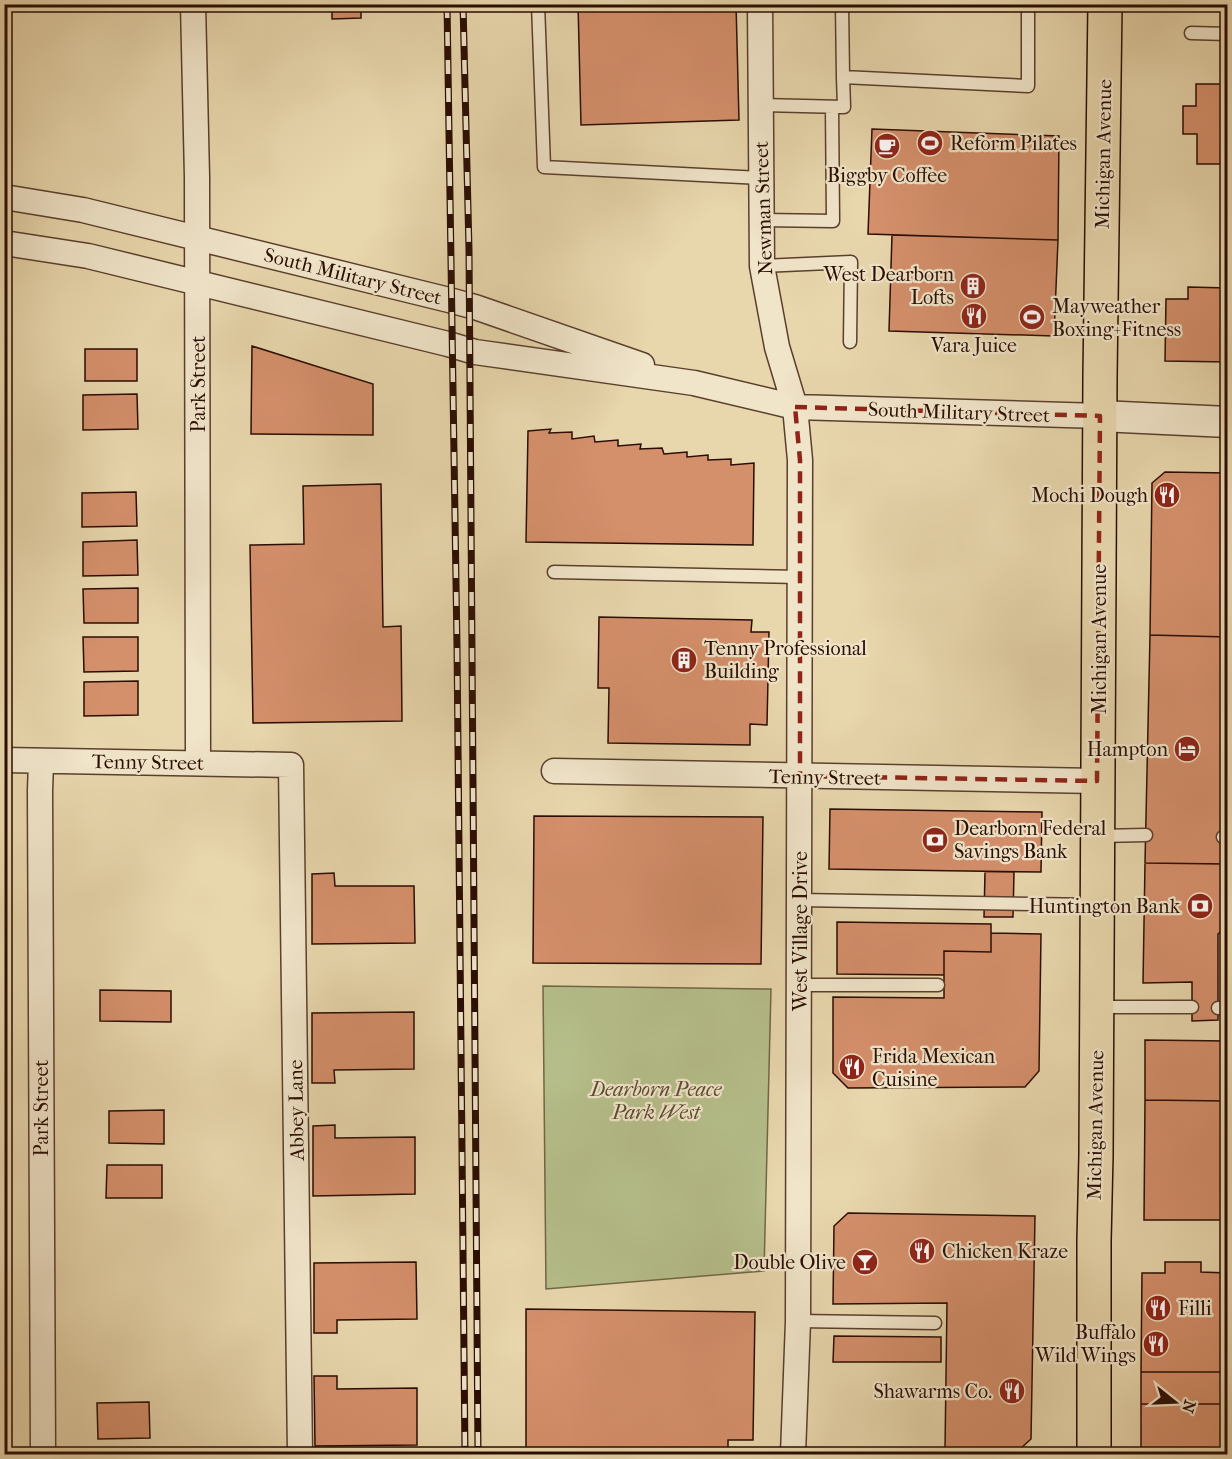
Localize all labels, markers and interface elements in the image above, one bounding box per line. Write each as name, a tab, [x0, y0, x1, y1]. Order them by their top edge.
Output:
street label: Michigan Avenue	[1091, 79, 1116, 229]
sports icon: Reform Pilates	[915, 128, 945, 158]
cafe icon: Biggby Coffee	[872, 131, 902, 161]
place label: Reform Pilates	[950, 132, 1077, 155]
street label: Newman Street	[750, 141, 777, 275]
place label: Biggby Coffee	[827, 164, 947, 187]
street label: South Military Street	[262, 243, 444, 310]
place label: West Dearborn Lofts	[822, 263, 954, 309]
building icon: West Dearborn Lofts	[958, 271, 988, 301]
place label: Mayweather Boxing+Fitness	[1052, 295, 1181, 341]
restaurant icon: Vara Juice	[959, 301, 989, 331]
sports icon: Mayweather Boxing+Fitness	[1017, 302, 1047, 332]
place label: Vara Juice	[930, 334, 1017, 357]
street label: Park Street	[187, 336, 210, 432]
street label: South Military Street	[867, 398, 1051, 427]
restaurant icon: Mochi Dough	[1152, 480, 1182, 510]
place label: Mochi Dough	[1031, 484, 1149, 507]
street label: Michigan Avenue	[1088, 564, 1111, 714]
place label: Tenny Professional Building	[704, 637, 867, 683]
building icon: Tenny Professional Building	[669, 645, 699, 675]
hotel icon: Hampton	[1172, 734, 1202, 764]
place label: Hampton	[1087, 738, 1168, 761]
street label: Tenny Street	[92, 750, 204, 775]
street label: Tenny Street	[769, 765, 881, 790]
place label: Dearborn Federal Savings Bank	[954, 817, 1107, 863]
bank icon: Dearborn Federal Savings Bank	[920, 825, 950, 855]
street label: West Village Drive	[789, 851, 812, 1012]
bank icon: Huntington Bank	[1185, 891, 1215, 921]
place label: Huntington Bank	[1029, 895, 1181, 918]
place label: Frida Mexican Cuisine	[872, 1045, 996, 1091]
street label: Michigan Avenue	[1083, 1050, 1108, 1200]
restaurant icon: Frida Mexican Cuisine	[837, 1052, 867, 1082]
street label: Abbey Lane	[284, 1059, 309, 1162]
street label: Park Street	[30, 1060, 53, 1156]
park label: Dearborn Peace Park West	[588, 1078, 723, 1124]
restaurant icon: Chicken Kraze	[907, 1236, 937, 1266]
place label: Chicken Kraze	[942, 1240, 1068, 1263]
bar icon: Double Olive	[850, 1247, 880, 1277]
place label: Double Olive	[733, 1251, 846, 1274]
restaurant icon: Filli	[1143, 1293, 1173, 1323]
place label: Filli	[1178, 1297, 1212, 1320]
place label: Buffalo Wild Wings	[1034, 1321, 1136, 1367]
restaurant icon: Buffalo Wild Wings	[1141, 1329, 1171, 1359]
north arrow	[1145, 1372, 1205, 1432]
restaurant icon: Shawarms Co.	[997, 1376, 1027, 1406]
place label: Shawarms Co.	[873, 1380, 992, 1403]
text: N	[1178, 1398, 1200, 1416]

